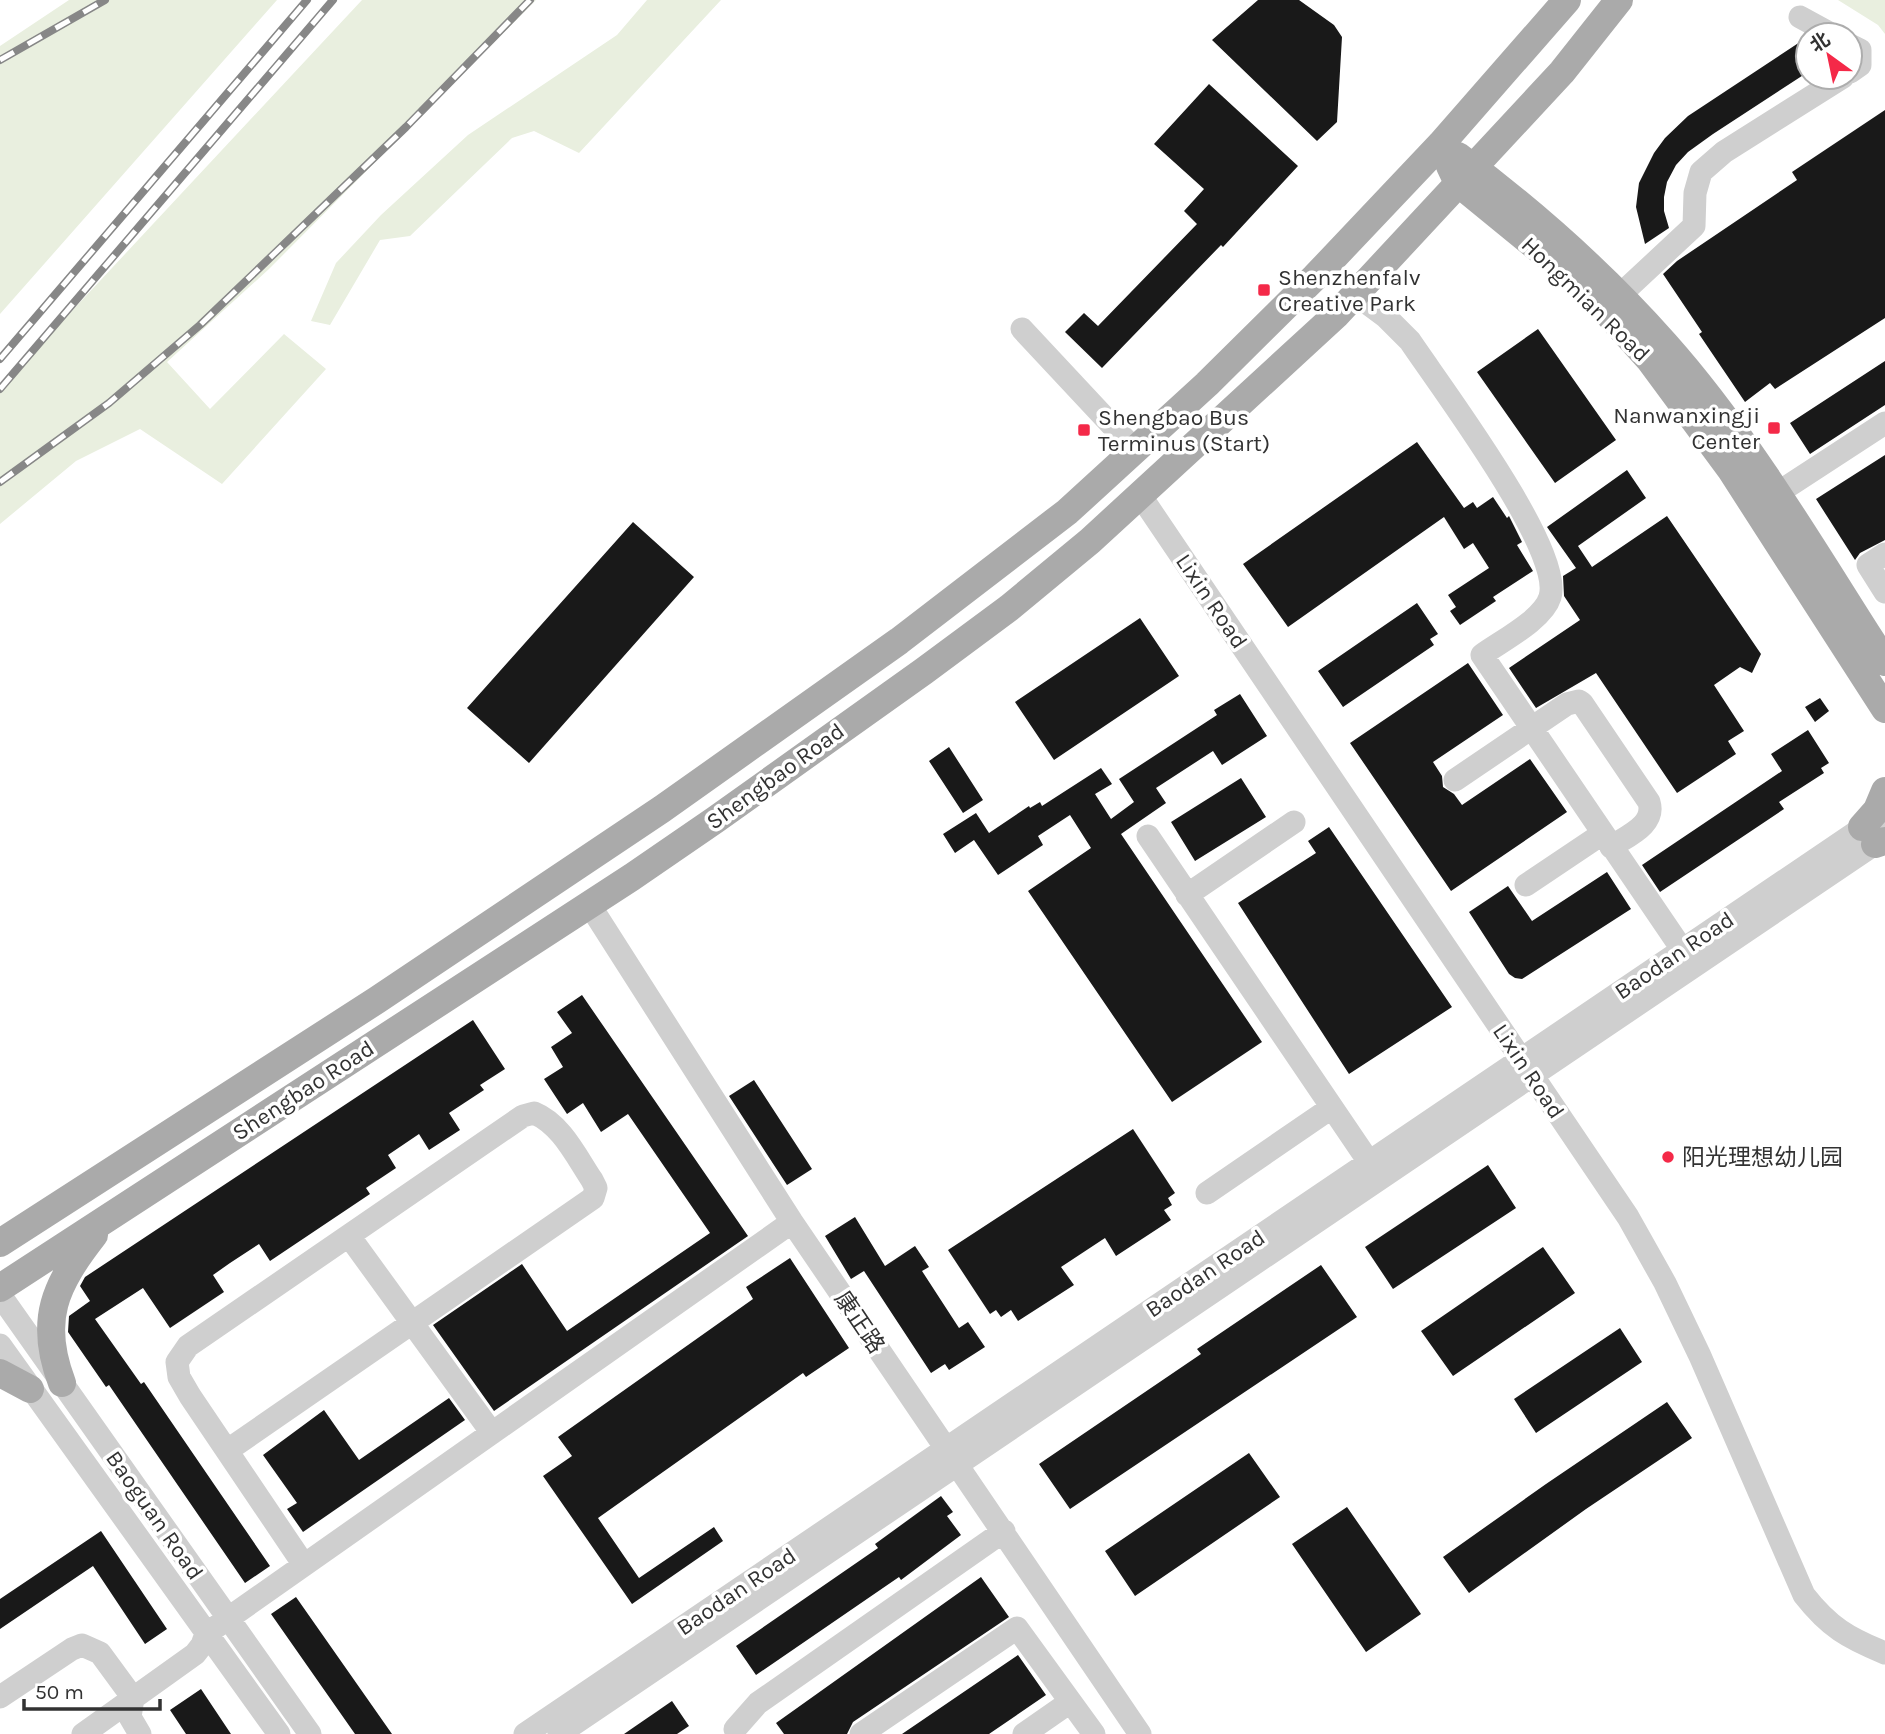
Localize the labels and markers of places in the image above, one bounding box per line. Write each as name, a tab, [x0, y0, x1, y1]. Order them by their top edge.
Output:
place label: Shenzhenfalv Creative Park	[1278, 264, 1421, 317]
marker: Shenzhenfalv Creative Park	[1256, 282, 1272, 298]
place label: Nanwanxingji Center	[1613, 402, 1761, 455]
place label: Shengbao Bus Terminus (Start)	[1098, 404, 1270, 457]
marker: Nanwanxingji Center	[1766, 420, 1782, 436]
marker: Shengbao Bus Terminus (Start)	[1076, 422, 1092, 438]
place label: 阳光理想幼儿园	[1682, 1144, 1843, 1171]
marker: 阳光理想幼儿园	[1660, 1149, 1676, 1165]

